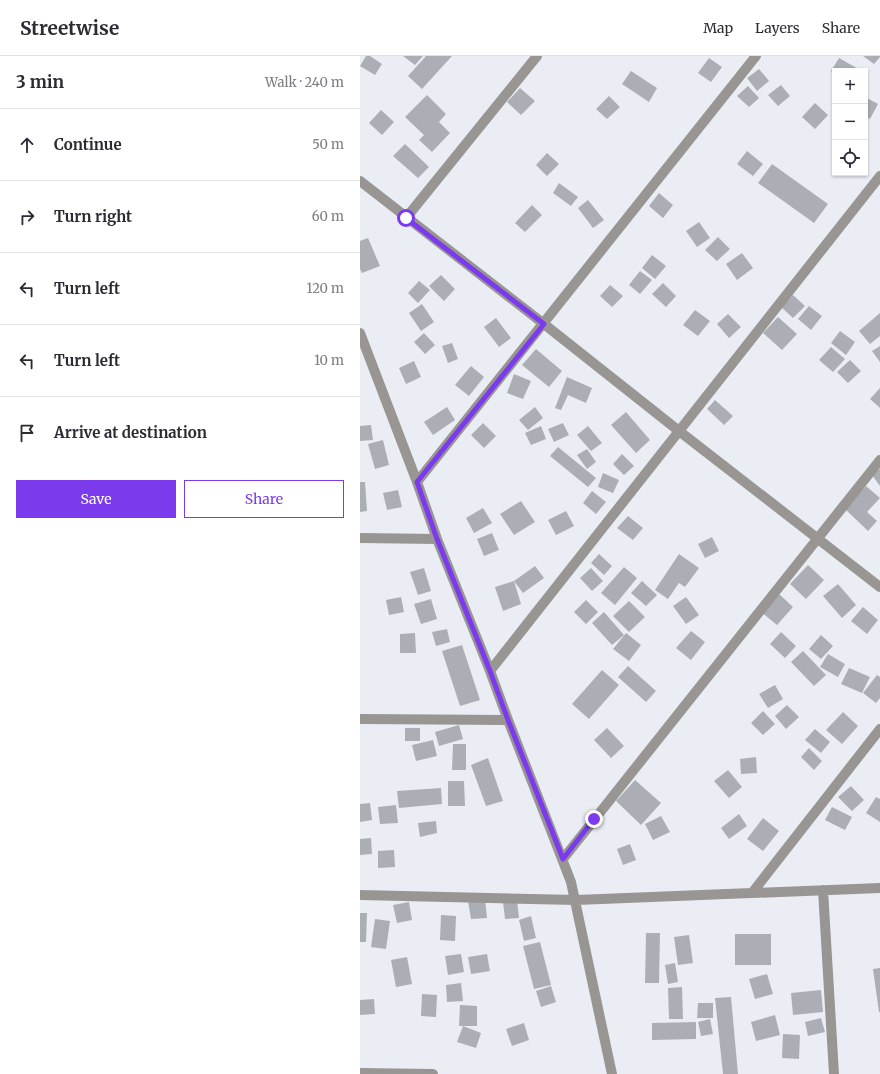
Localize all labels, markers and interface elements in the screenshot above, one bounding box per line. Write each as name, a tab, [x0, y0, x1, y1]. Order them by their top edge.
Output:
text: Streetwise	[20, 16, 119, 40]
text: Map	[703, 19, 733, 37]
text: Layers	[755, 19, 800, 37]
text: Share	[822, 19, 860, 37]
map controls	[832, 68, 868, 176]
button: +	[832, 68, 868, 104]
text: 3 min	[16, 71, 64, 93]
text: Walk · 240 m	[265, 74, 344, 91]
button: −	[832, 104, 868, 140]
icon: ahead	[16, 134, 38, 156]
text: Continue	[54, 135, 122, 154]
text: 50 m	[312, 136, 344, 153]
button: locate	[832, 140, 868, 176]
icon: right	[16, 206, 38, 228]
text: Turn right	[54, 207, 132, 226]
text: 60 m	[312, 208, 344, 225]
route start	[397, 209, 415, 227]
icon: left	[16, 278, 38, 300]
text: Turn left	[54, 279, 120, 298]
text: 120 m	[306, 280, 344, 297]
icon: left	[16, 350, 38, 372]
text: Turn left	[54, 351, 120, 370]
text: 10 m	[314, 352, 344, 369]
icon: arrive	[16, 422, 38, 444]
text: Arrive at destination	[54, 423, 207, 442]
button: Save	[16, 480, 176, 518]
button: Share	[184, 480, 344, 518]
route end	[585, 810, 603, 828]

